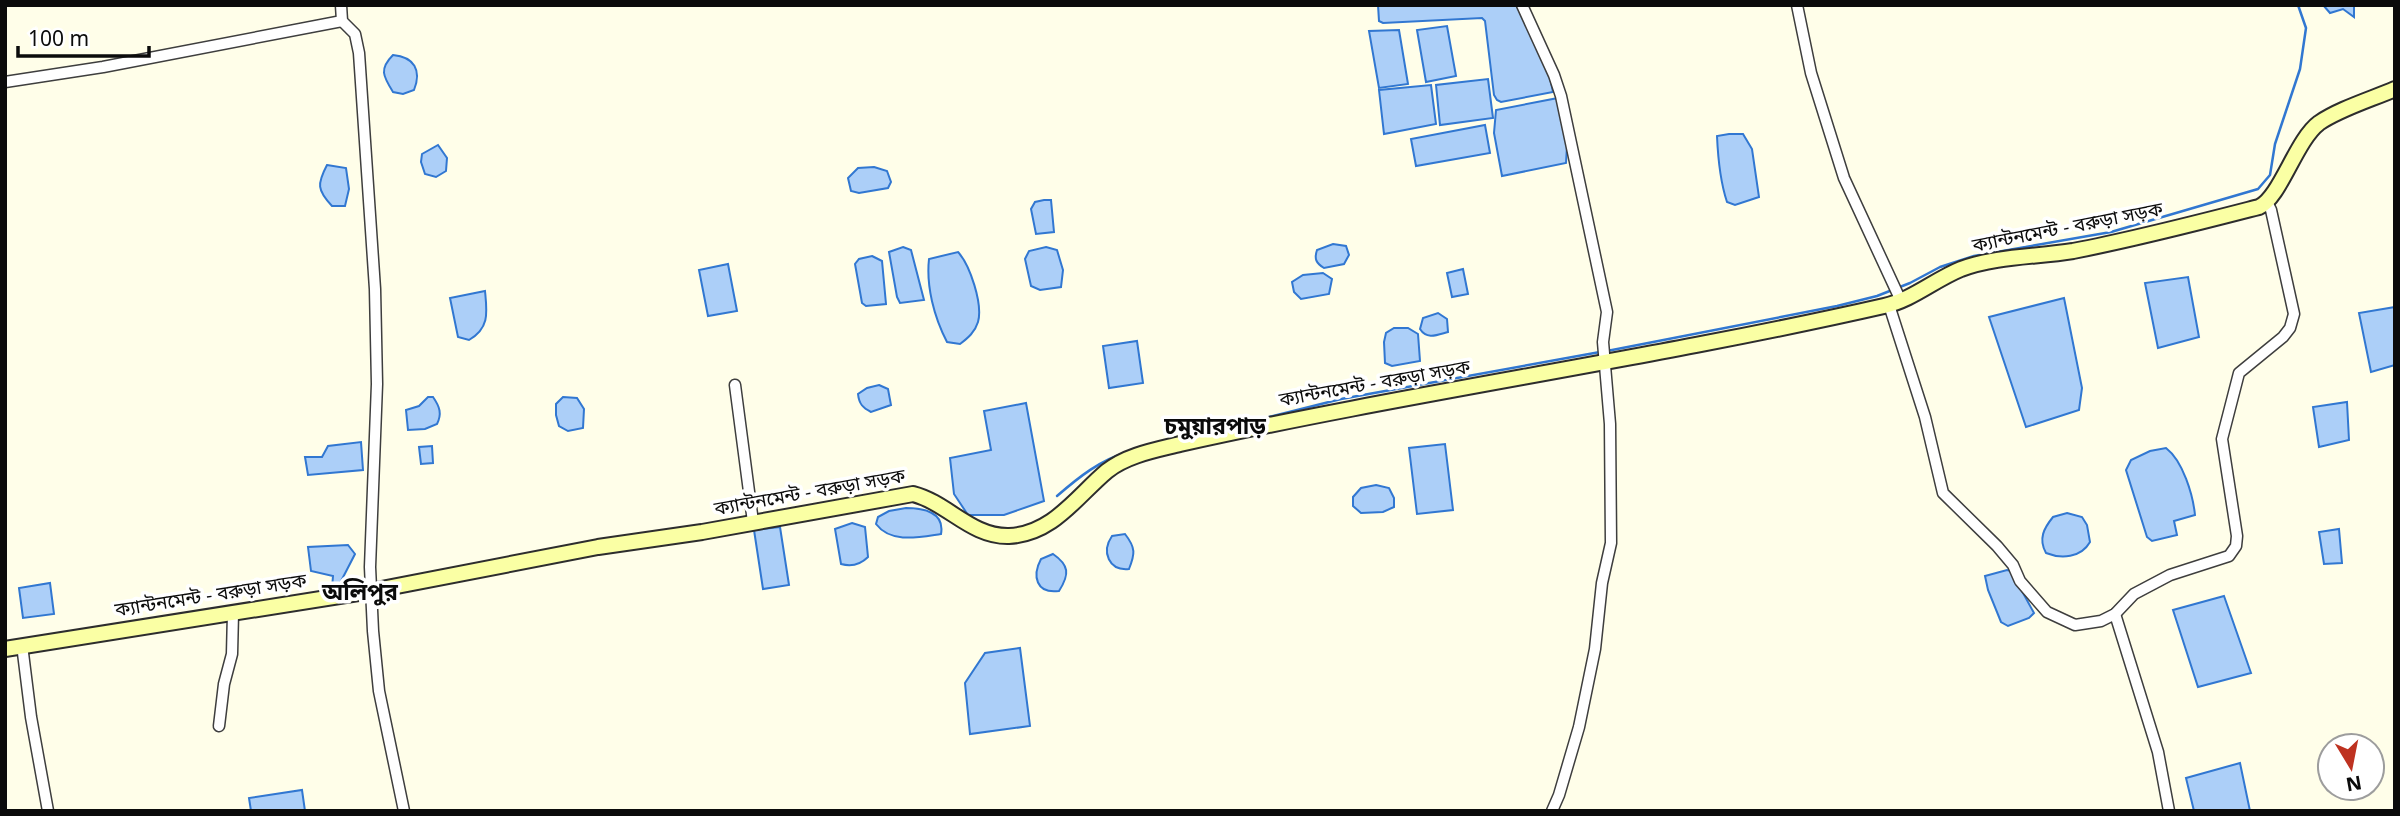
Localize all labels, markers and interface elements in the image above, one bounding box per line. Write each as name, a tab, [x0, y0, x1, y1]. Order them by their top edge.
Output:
scale bar	[18, 14, 149, 58]
text: 100 m	[28, 27, 89, 55]
street label: ক্যান্টনমেন্ট - বরুড়া সড়ক	[1969, 197, 2166, 260]
street label: ক্যান্টনমেন্ট - বরুড়া সড়ক	[1276, 355, 1473, 414]
district label: চমুয়ারপাড়	[1163, 413, 1266, 443]
street label: ক্যান্টনমেন্ট - বরুড়া সড়ক	[711, 464, 908, 523]
street label: ক্যান্টনমেন্ট - বরুড়া সড়ক	[112, 568, 309, 625]
district label: অলিপুর	[321, 578, 399, 609]
north arrow	[2316, 732, 2386, 802]
text: N	[2344, 768, 2363, 795]

